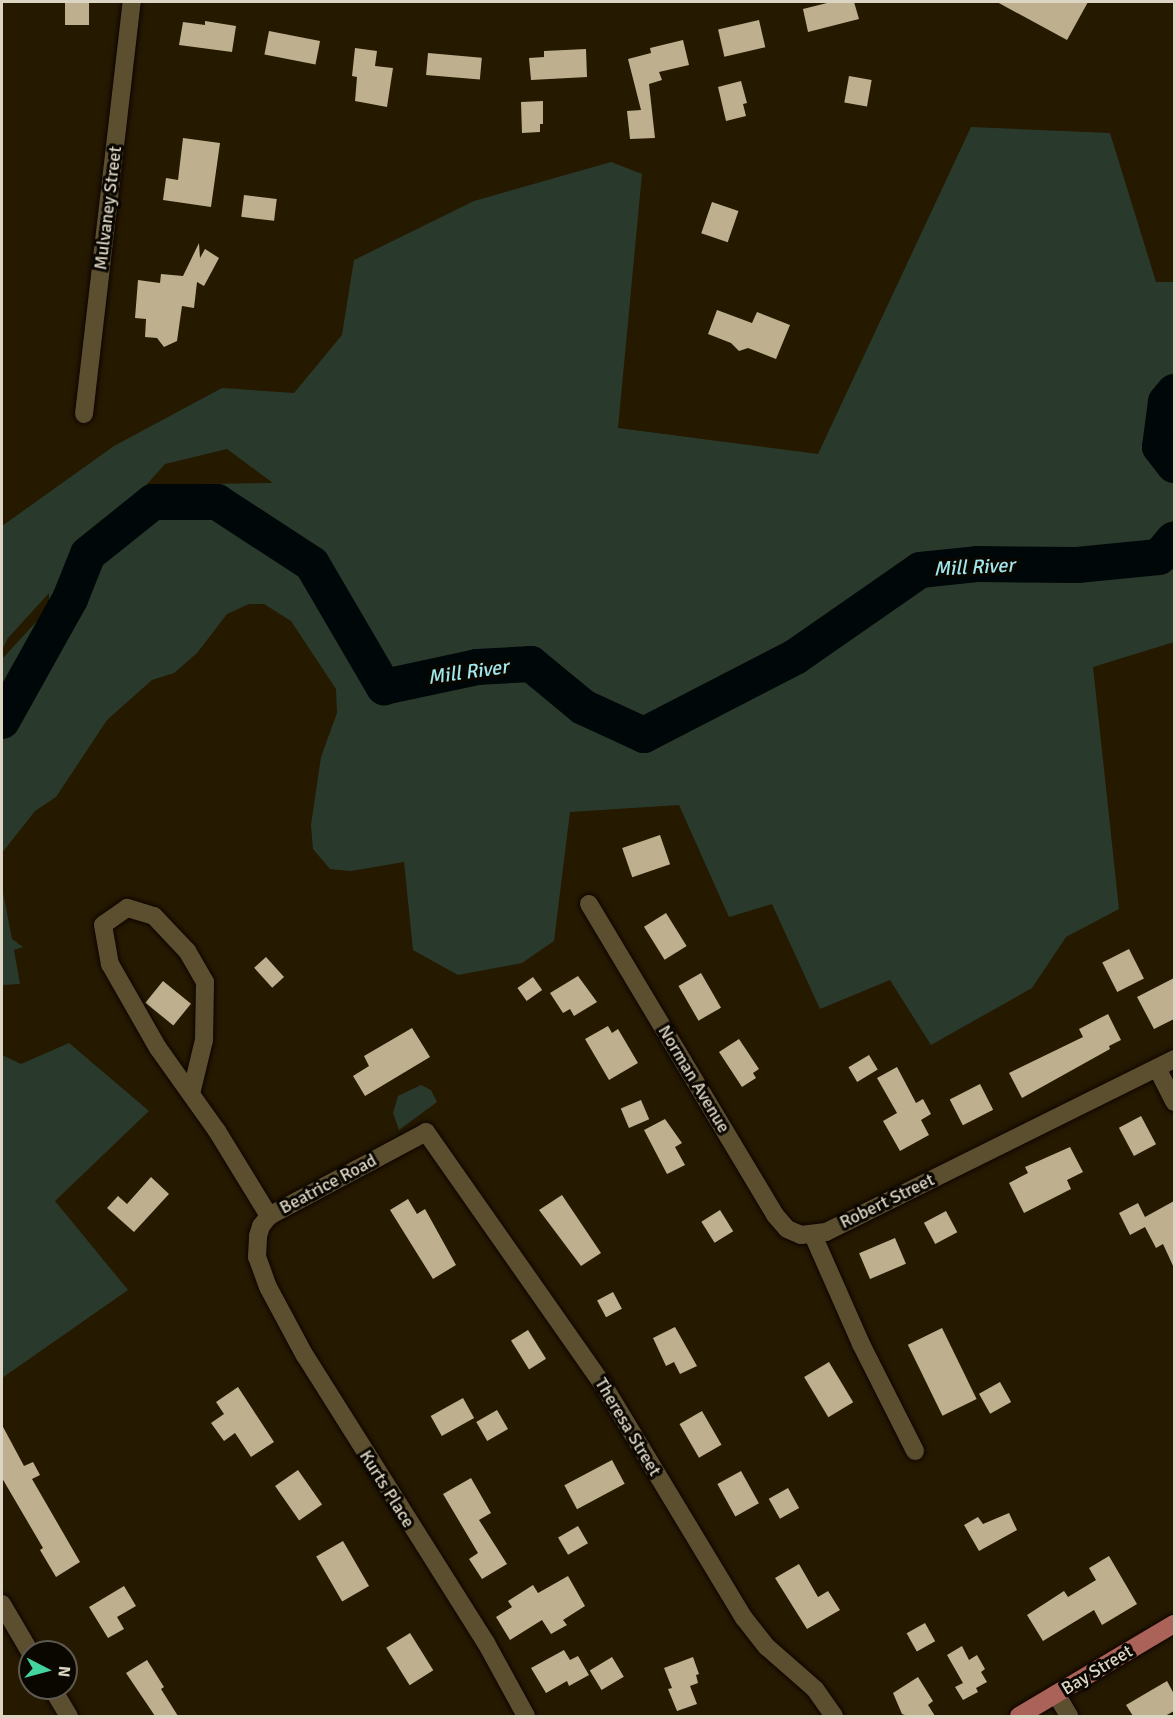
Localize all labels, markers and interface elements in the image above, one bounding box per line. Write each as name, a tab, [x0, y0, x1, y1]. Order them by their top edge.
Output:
street label: Mulvaney Street	[90, 145, 126, 271]
water label: Mill River	[933, 553, 1015, 581]
water label: Mill River	[426, 654, 510, 690]
street label: Norman Avenue	[653, 1021, 735, 1137]
street label: Beatrice Road	[276, 1149, 380, 1219]
street label: Robert Street	[836, 1169, 938, 1233]
street label: Theresa Street	[590, 1374, 666, 1480]
street label: Kurts Place	[355, 1446, 419, 1532]
north arrow	[18, 1640, 78, 1700]
street label: Bay Street	[1058, 1640, 1136, 1700]
text: N	[53, 1665, 74, 1678]

